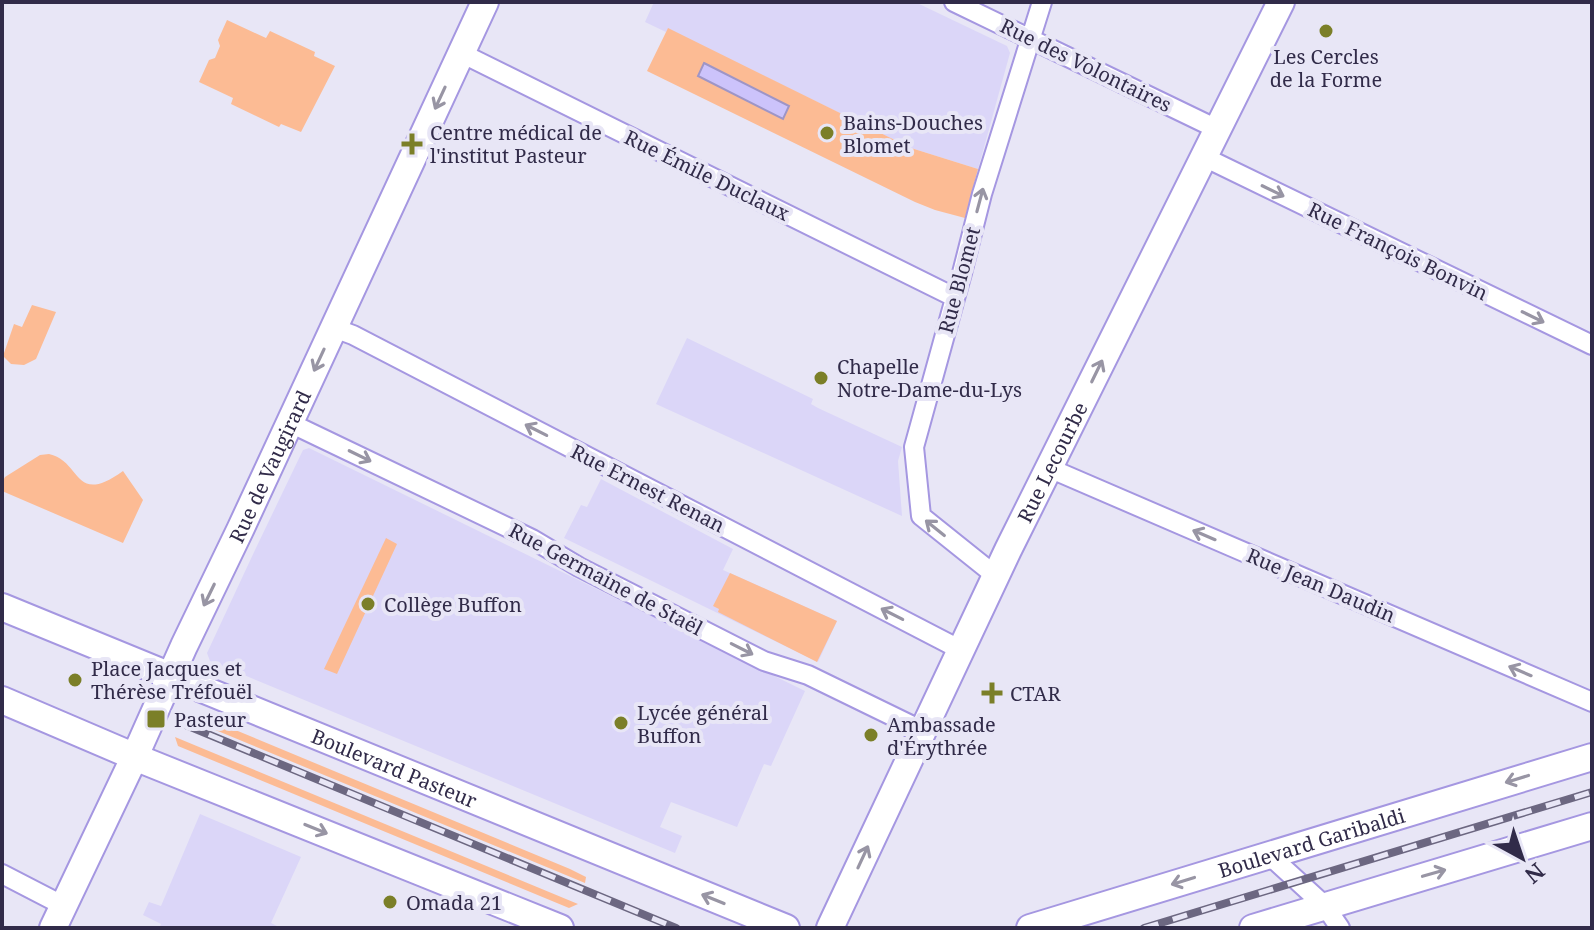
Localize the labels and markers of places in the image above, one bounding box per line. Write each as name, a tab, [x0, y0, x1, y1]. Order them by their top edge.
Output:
marker: Les Cercles de la Forme	[1317, 22, 1335, 40]
place label: Les Cercles de la Forme	[1270, 43, 1382, 93]
place label: Bains-Douches Blomet	[843, 109, 983, 159]
place label: Centre médical de l'institut Pasteur	[430, 119, 602, 169]
marker: Bains-Douches Blomet	[818, 124, 836, 142]
marker: Centre médical de l'institut Pasteur	[401, 133, 423, 155]
place label: Chapelle Notre-Dame-du-Lys	[837, 353, 1022, 403]
marker: Chapelle Notre-Dame-du-Lys	[812, 369, 830, 387]
place label: Collège Buffon	[384, 591, 522, 618]
marker: Collège Buffon	[359, 595, 377, 613]
place label: Place Jacques et Thérèse Tréfouël	[91, 655, 253, 705]
marker: Place Jacques et Thérèse Tréfouël	[66, 671, 84, 689]
place label: CTAR	[1010, 680, 1061, 707]
marker: CTAR	[981, 682, 1003, 704]
place label: Lycée général Buffon	[637, 699, 768, 749]
place label: Pasteur	[174, 706, 247, 733]
marker: Pasteur	[145, 708, 167, 730]
place label: Ambassade d'Érythrée	[887, 711, 996, 761]
marker: Lycée général Buffon	[612, 714, 630, 732]
marker: Ambassade d'Érythrée	[862, 726, 880, 744]
place label: Omada 21	[406, 889, 502, 916]
marker: Omada 21	[381, 893, 399, 911]

